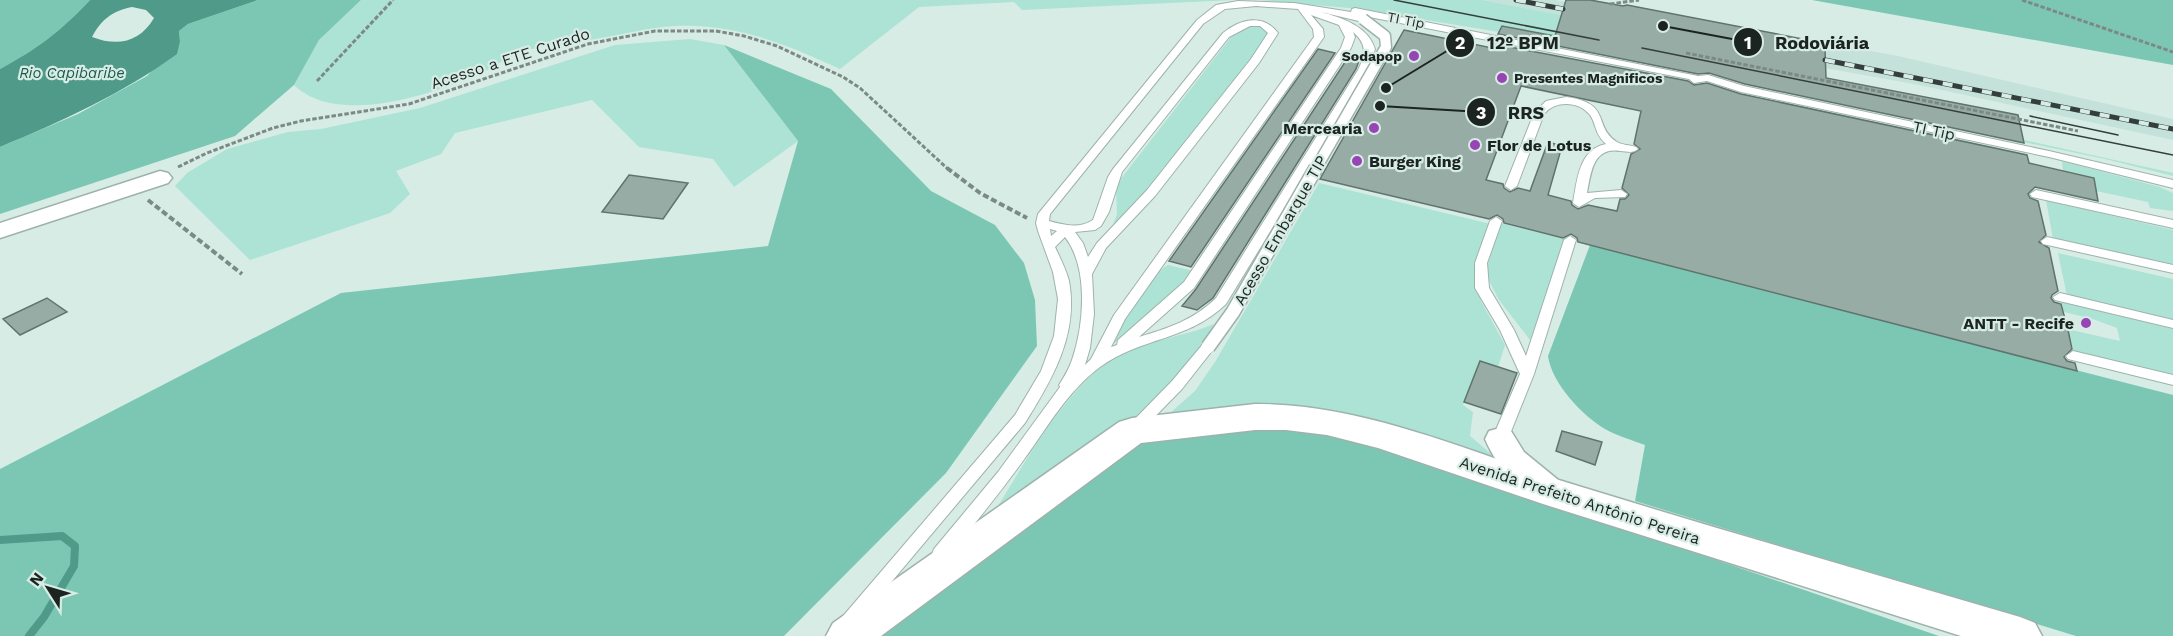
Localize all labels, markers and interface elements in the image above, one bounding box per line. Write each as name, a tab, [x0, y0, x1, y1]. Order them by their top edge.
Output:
street label: TI Tip	[1386, 9, 1426, 31]
street label: Acesso a ETE Curado	[428, 24, 592, 93]
callout: Rodoviária	[1733, 24, 1881, 60]
callout: 12º BPM	[1445, 25, 1571, 61]
text: 2	[1455, 32, 1465, 53]
text: 12º BPM	[1487, 32, 1559, 53]
text: 1	[1744, 32, 1752, 53]
text: Rodoviária	[1775, 32, 1870, 53]
place label: Sodapop	[1342, 48, 1402, 64]
marker: Sodapop	[1407, 49, 1421, 63]
water label: Rio Capibaribe	[19, 64, 125, 82]
place label: Presentes Magnificos	[1514, 70, 1663, 86]
marker: Presentes Magnificos	[1495, 71, 1509, 85]
callout: RRS	[1466, 94, 1556, 130]
text: 3	[1476, 102, 1486, 123]
text: RRS	[1508, 102, 1545, 123]
street label: TI Tip	[1911, 117, 1957, 144]
place label: Mercearia	[1283, 119, 1363, 138]
marker: Mercearia	[1367, 121, 1381, 135]
place label: Flor de Lotus	[1487, 136, 1592, 155]
marker: Flor de Lotus	[1468, 138, 1482, 152]
street label: Acesso Embarque TIP	[1230, 152, 1331, 308]
place label: Burger King	[1369, 152, 1461, 171]
marker: Burger King	[1350, 154, 1364, 168]
place label: ANTT - Recife	[1963, 314, 2074, 333]
marker: ANTT - Recife	[2079, 316, 2093, 330]
street label: Avenida Prefeito Antônio Pereira	[1457, 453, 1702, 548]
north arrow	[18, 558, 78, 618]
text: N	[25, 569, 48, 590]

